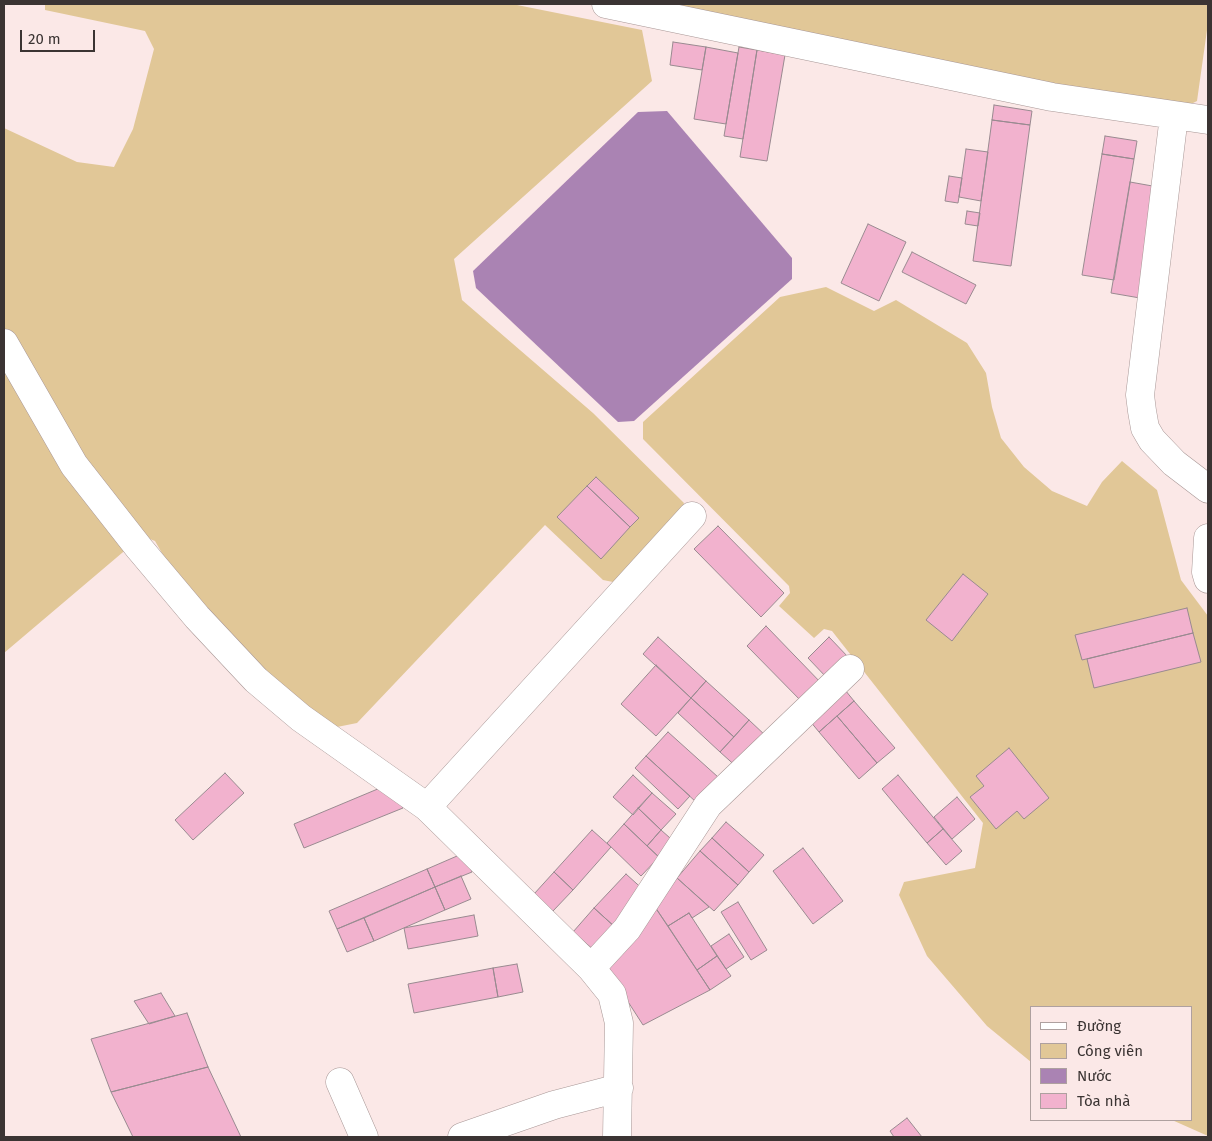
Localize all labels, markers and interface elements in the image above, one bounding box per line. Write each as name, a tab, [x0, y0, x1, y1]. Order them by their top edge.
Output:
scale bar	[22, 20, 98, 52]
text: 20 m	[28, 30, 61, 48]
legend	[1030, 1006, 1192, 1121]
text: Đường	[1077, 1017, 1121, 1035]
text: Công viên	[1077, 1042, 1143, 1060]
text: Nước	[1077, 1067, 1112, 1085]
text: Tòa nhà	[1077, 1092, 1130, 1110]

